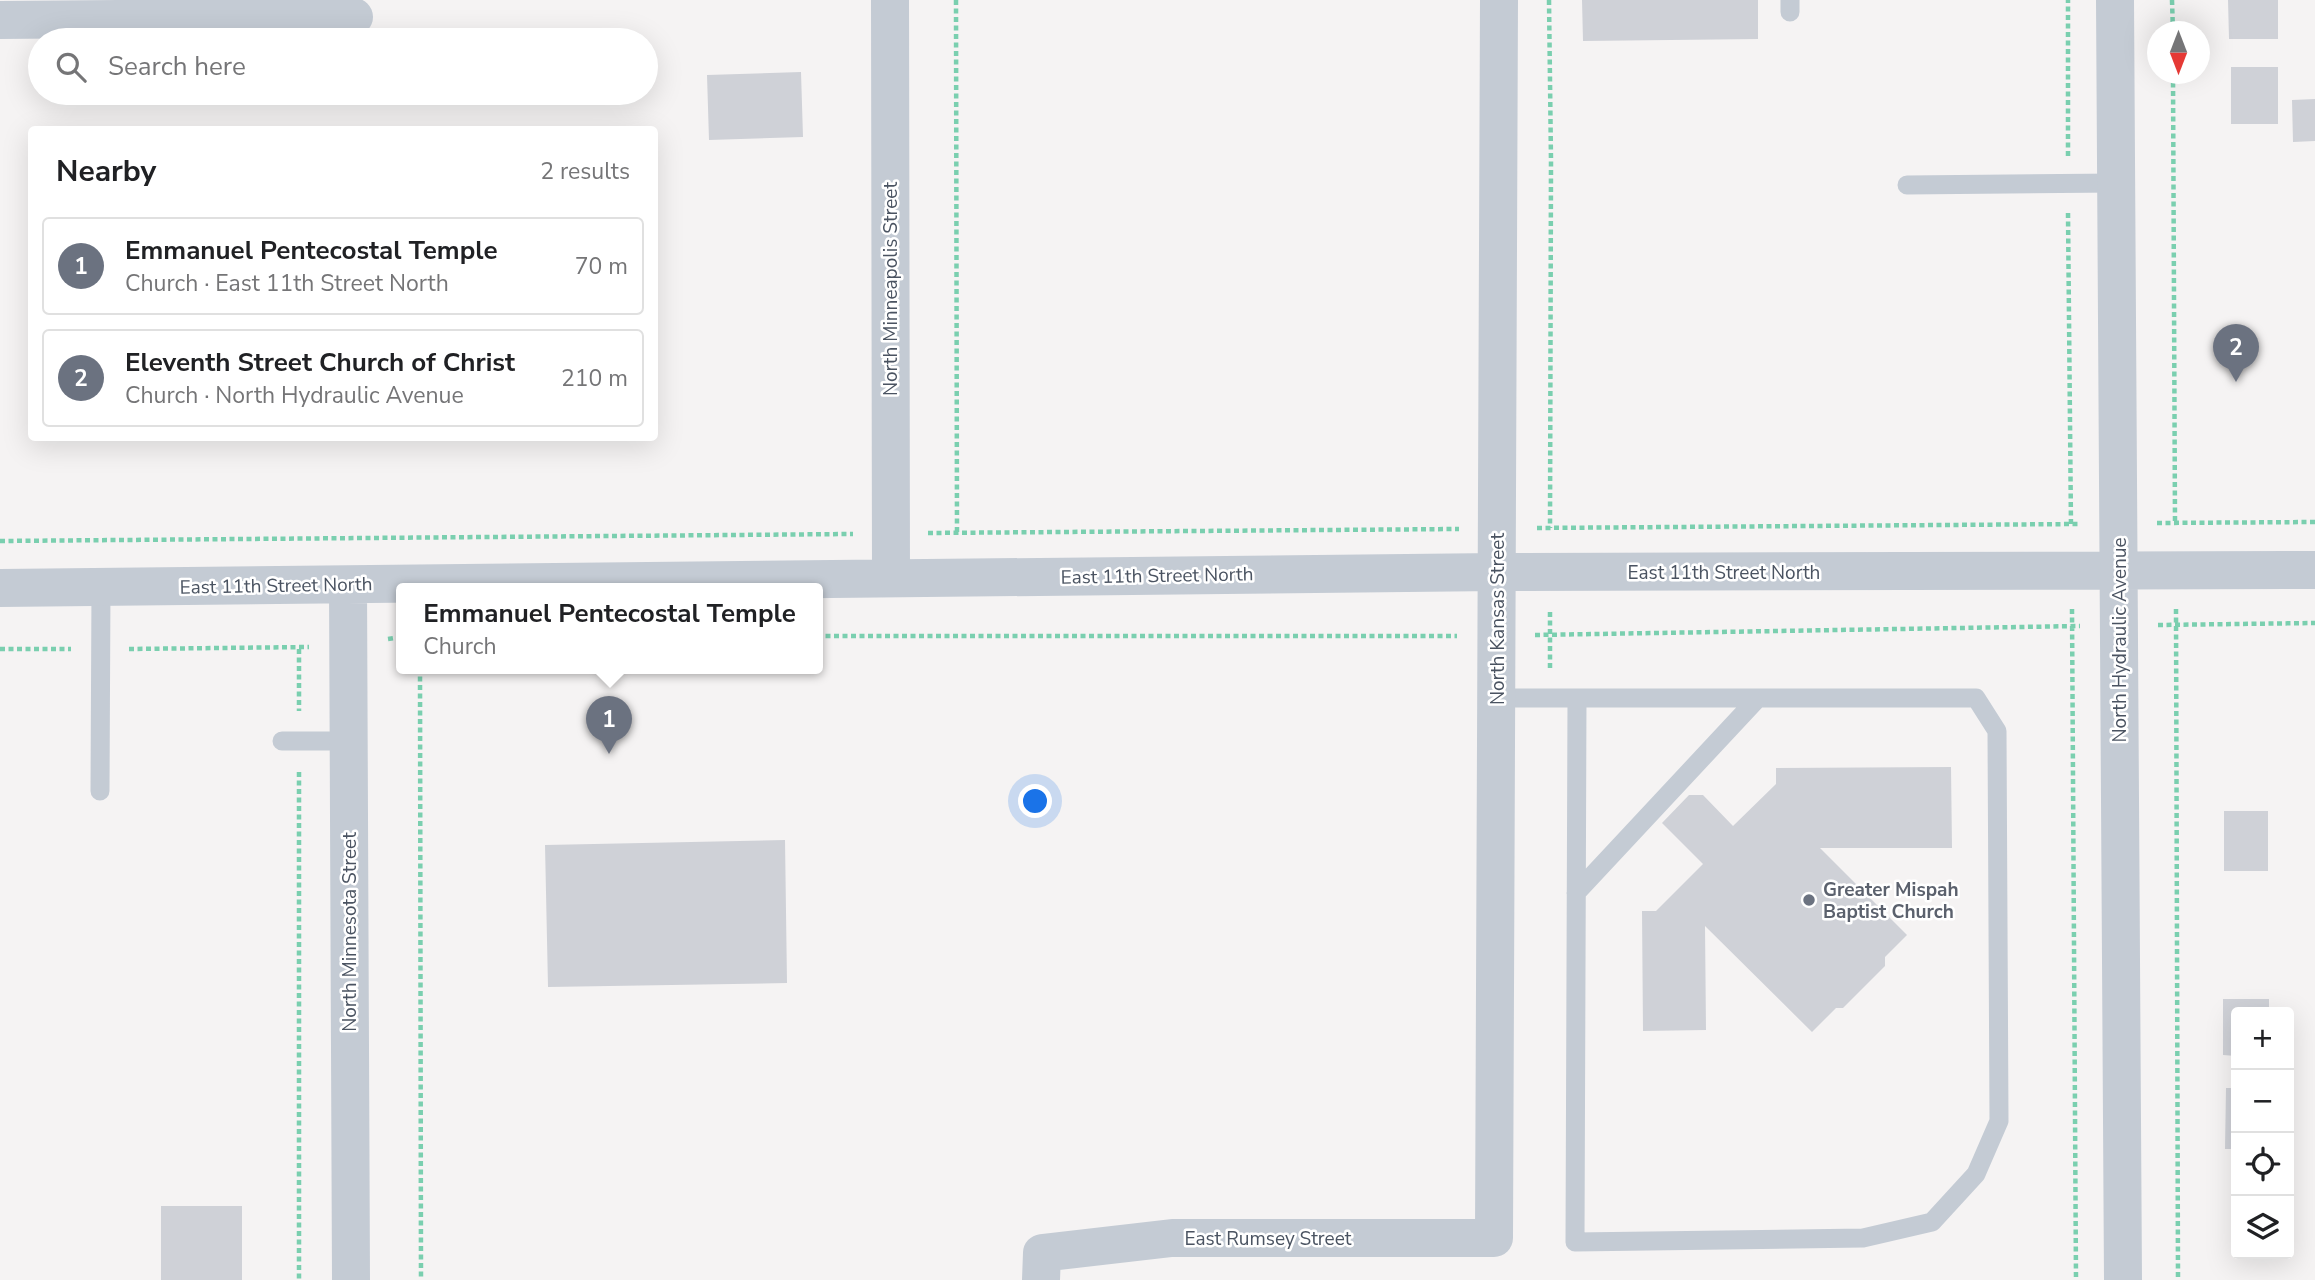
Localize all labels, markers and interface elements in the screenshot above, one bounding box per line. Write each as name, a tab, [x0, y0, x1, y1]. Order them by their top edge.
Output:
north arrow	[2147, 21, 2210, 84]
search box	[28, 28, 658, 105]
icon: search	[52, 48, 90, 86]
text: Search here	[108, 49, 246, 84]
text: Nearby	[56, 151, 156, 192]
text: 2 results	[540, 156, 630, 187]
street label: North Minneapolis Street	[878, 182, 904, 396]
text: Emmanuel Pentecostal Temple	[125, 233, 498, 268]
text: 1	[74, 251, 88, 282]
text: 70 m	[575, 251, 628, 282]
text: Church · East 11th Street North	[125, 268, 449, 299]
pin: 2	[2213, 324, 2259, 382]
text: Eleventh Street Church of Christ	[125, 345, 515, 380]
text: 2	[74, 363, 88, 394]
text: 210 m	[561, 363, 628, 394]
text: Church · North Hydraulic Avenue	[125, 380, 464, 411]
street label: North Kansas Street	[1485, 533, 1511, 705]
street label: North Hydraulic Avenue	[2107, 537, 2133, 743]
street label: East 11th Street North	[1628, 560, 1820, 586]
street label: East 11th Street North	[1060, 561, 1254, 591]
street label: East 11th Street North	[179, 571, 373, 601]
popup	[396, 583, 823, 674]
text: Emmanuel Pentecostal Temple	[423, 596, 796, 631]
text: Church	[423, 631, 496, 662]
pin: 1	[586, 696, 632, 754]
your location	[1018, 784, 1052, 818]
street label: North Minnesota Street	[337, 832, 363, 1032]
place label: Greater Mispah Baptist Church	[1823, 877, 1959, 925]
marker: Greater Mispah Baptist Church	[1801, 892, 1817, 908]
map controls	[2231, 1007, 2294, 1259]
button: +	[2231, 1007, 2294, 1070]
button: −	[2231, 1070, 2294, 1133]
button: locate	[2231, 1133, 2294, 1196]
button: layers	[2231, 1196, 2294, 1259]
street label: East Rumsey Street	[1185, 1226, 1352, 1252]

